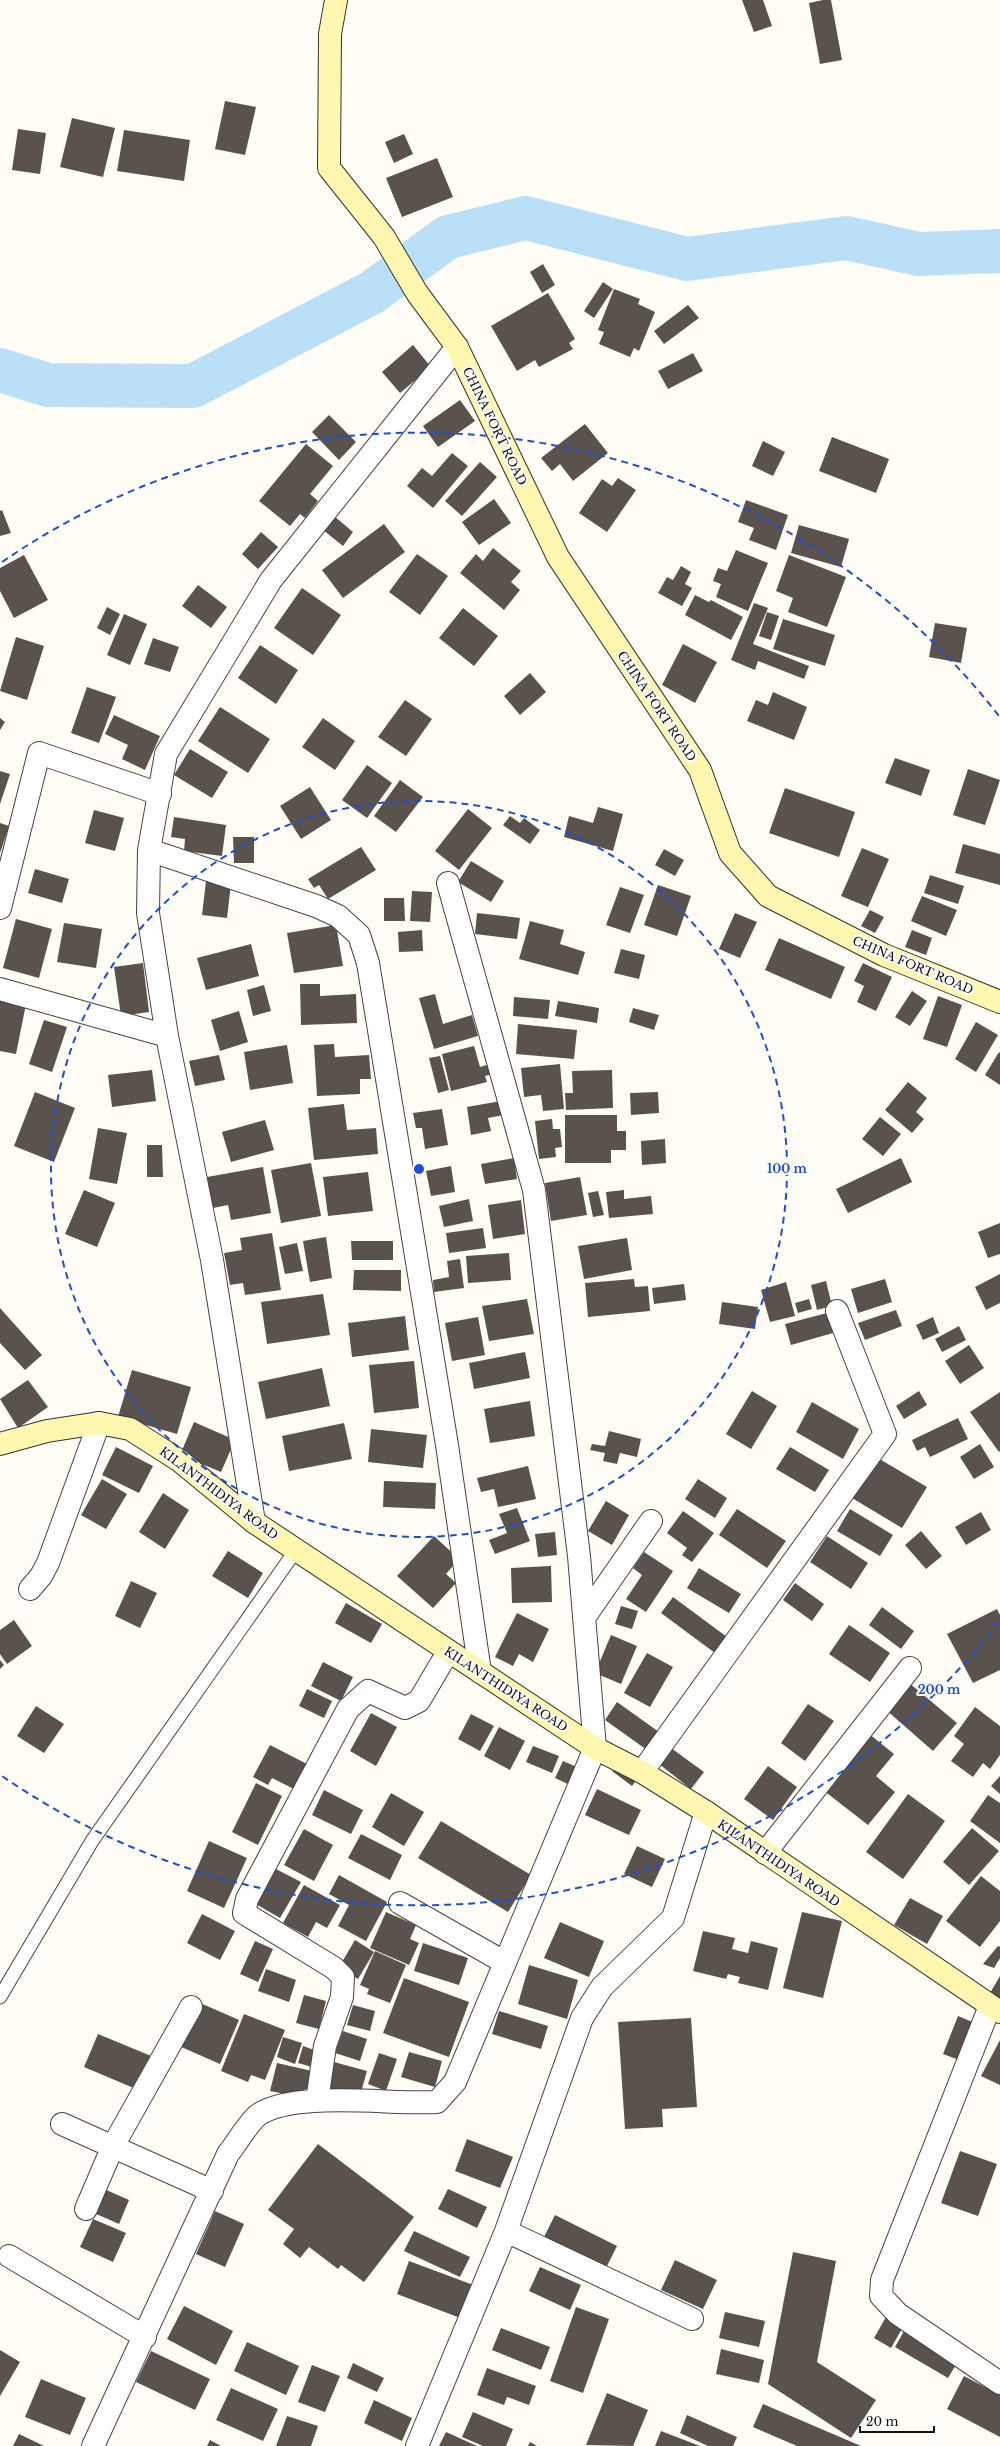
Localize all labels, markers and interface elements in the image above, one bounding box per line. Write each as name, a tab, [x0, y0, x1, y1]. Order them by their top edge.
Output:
street label: CHINA FORT ROAD	[460, 364, 530, 488]
street label: CHINA FORT ROAD	[614, 648, 700, 764]
street label: CHINA FORT ROAD	[850, 933, 976, 997]
text: 100 m	[767, 1161, 808, 1176]
centre of rings	[412, 1162, 426, 1176]
street label: KILANTHIDIYA ROAD	[157, 1444, 281, 1542]
street label: KILANTHIDIYA ROAD	[441, 1643, 571, 1735]
text: 200 m	[918, 1682, 961, 1697]
street label: KILANTHIDIYA ROAD	[715, 1816, 843, 1910]
scale bar	[860, 2408, 934, 2434]
text: 20 m	[866, 2414, 898, 2429]

